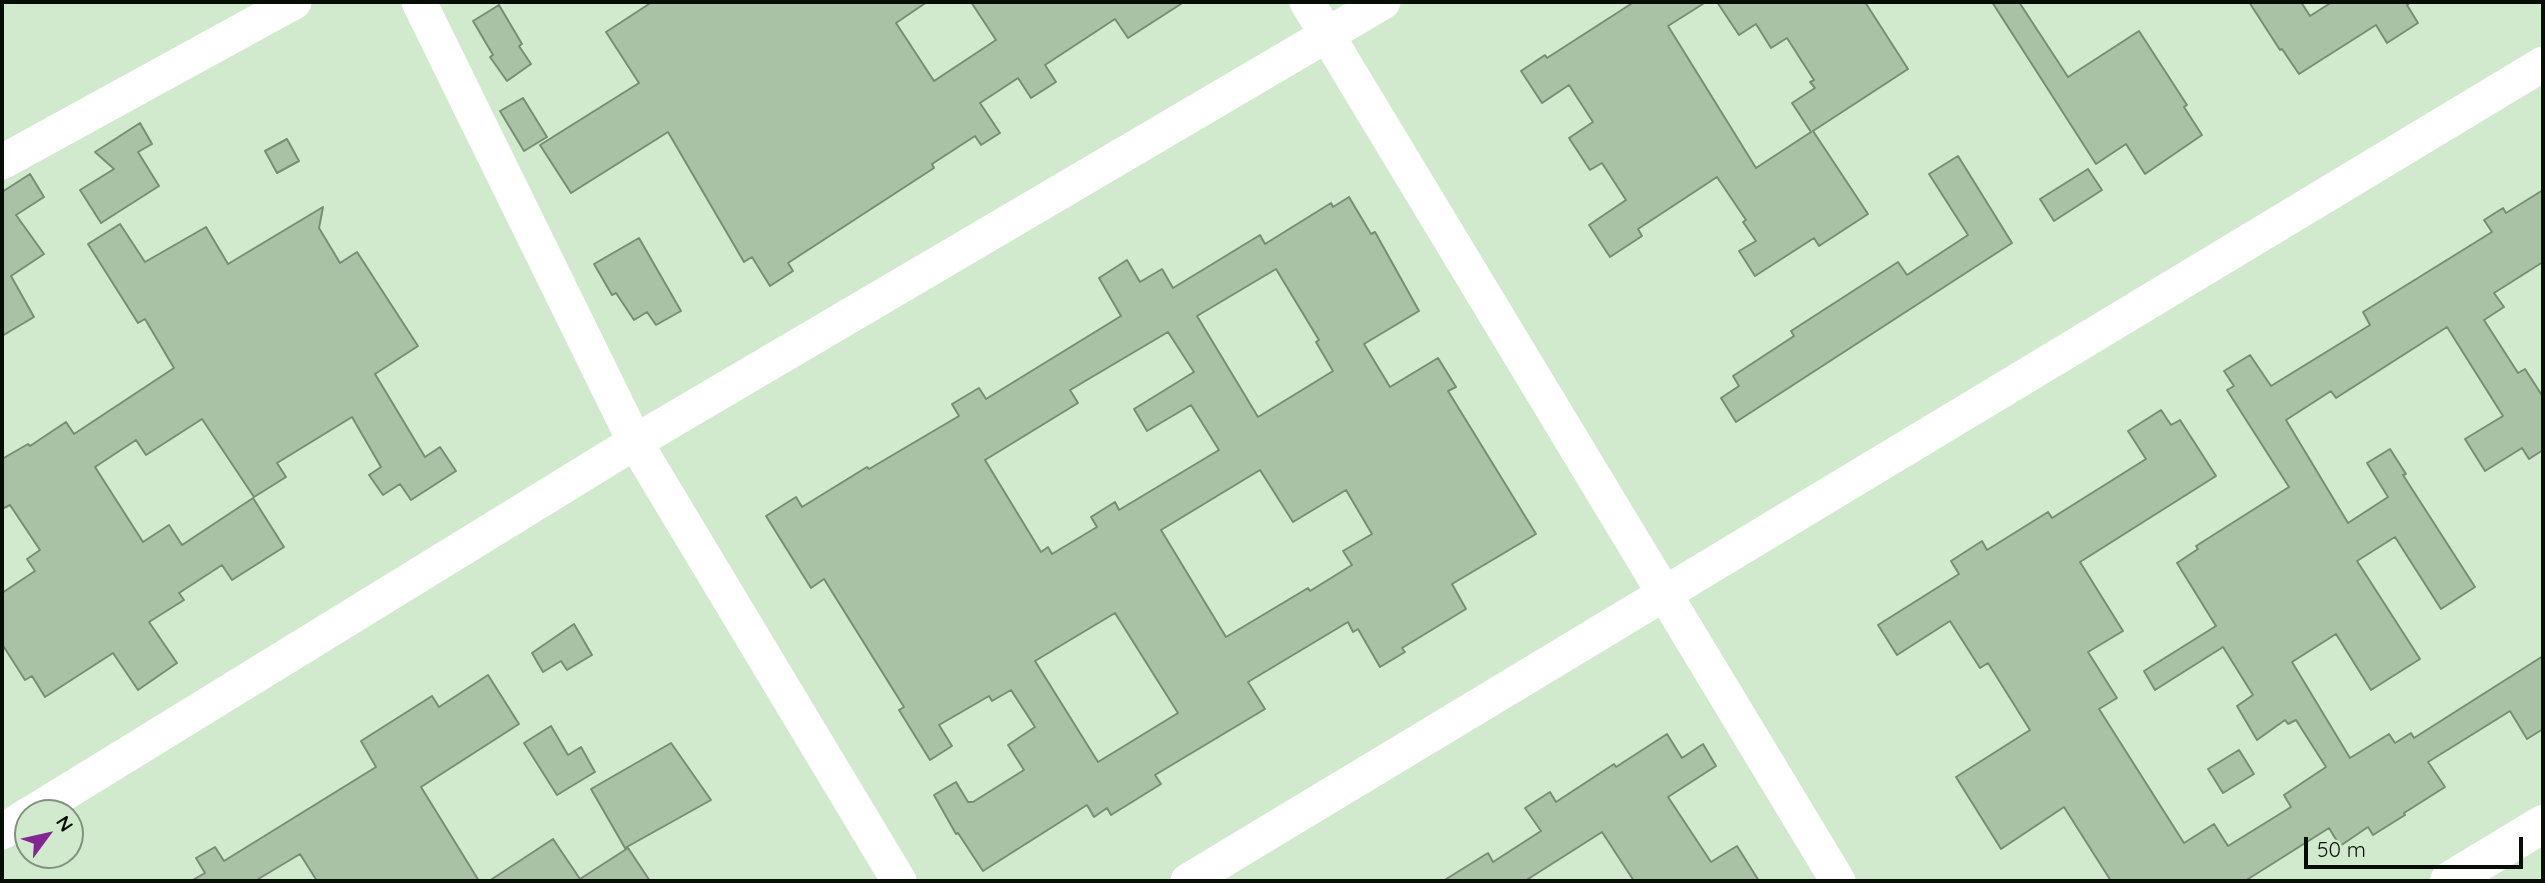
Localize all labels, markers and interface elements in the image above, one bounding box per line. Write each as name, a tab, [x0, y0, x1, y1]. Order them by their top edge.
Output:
north arrow	[14, 799, 84, 869]
text: N	[51, 811, 79, 836]
scale bar	[2307, 824, 2526, 868]
text: 50 m	[2317, 836, 2366, 862]

